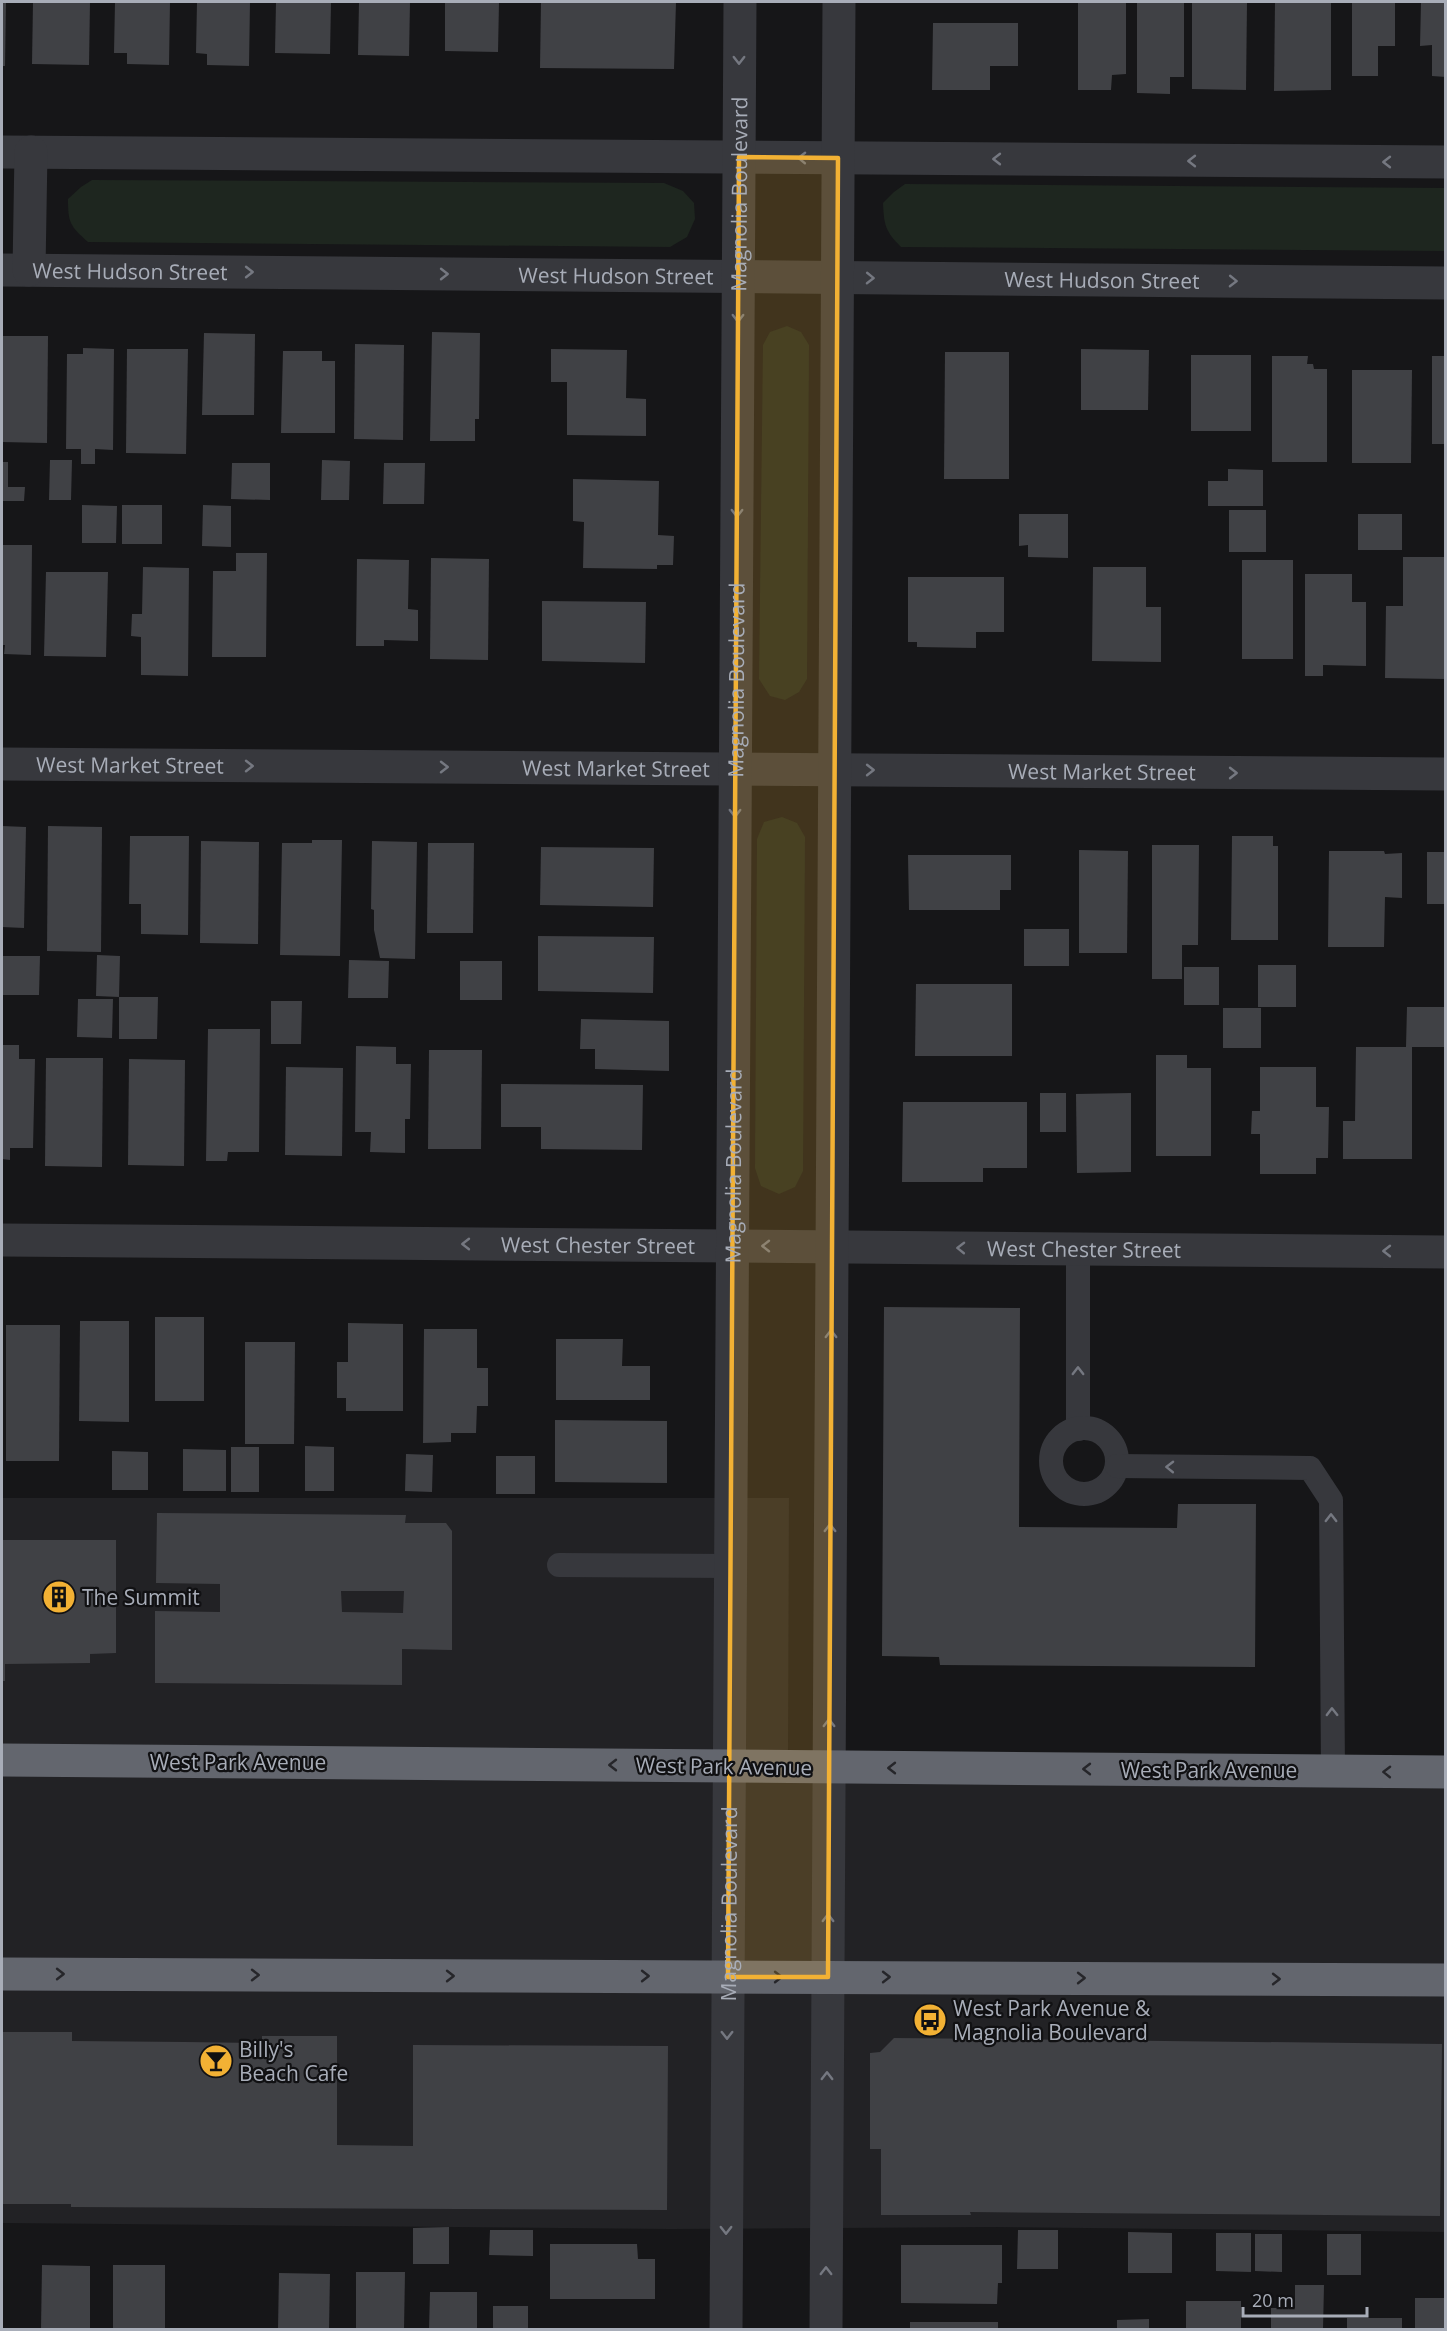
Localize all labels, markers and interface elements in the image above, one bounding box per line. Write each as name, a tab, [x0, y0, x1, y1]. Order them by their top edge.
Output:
one-way arrow	[733, 55, 745, 64]
street label: Magnolia Boulevard	[724, 96, 753, 292]
one-way arrow	[798, 152, 807, 164]
one-way arrow	[993, 153, 1002, 165]
one-way arrow	[1188, 154, 1197, 167]
one-way arrow	[1383, 156, 1392, 168]
street label: West Hudson Street	[32, 256, 228, 286]
street label: West Hudson Street	[518, 261, 714, 290]
street label: West Hudson Street	[1004, 265, 1200, 295]
one-way arrow	[244, 266, 253, 278]
one-way arrow	[439, 268, 448, 280]
one-way arrow	[865, 271, 874, 284]
one-way arrow	[1228, 275, 1237, 287]
one-way arrow	[732, 313, 744, 322]
one-way arrow	[730, 508, 743, 517]
street label: Magnolia Boulevard	[721, 582, 751, 778]
street label: West Market Street	[36, 750, 224, 780]
street label: West Market Street	[522, 754, 710, 783]
street label: West Market Street	[1008, 757, 1196, 786]
one-way arrow	[244, 760, 253, 772]
one-way arrow	[439, 761, 448, 774]
one-way arrow	[865, 764, 874, 776]
one-way arrow	[1228, 767, 1237, 779]
one-way arrow	[729, 808, 741, 817]
street label: Magnolia Boulevard	[718, 1068, 748, 1264]
street label: West Chester Street	[501, 1230, 695, 1260]
street label: West Chester Street	[987, 1234, 1181, 1264]
one-way arrow	[462, 1238, 471, 1250]
one-way arrow	[762, 1240, 771, 1252]
one-way arrow	[957, 1242, 966, 1254]
one-way arrow	[1383, 1245, 1392, 1257]
one-way arrow	[825, 1329, 837, 1338]
one-way arrow	[1072, 1366, 1084, 1375]
one-way arrow	[1166, 1461, 1175, 1473]
one-way arrow	[1325, 1513, 1337, 1522]
one-way arrow	[824, 1524, 836, 1533]
building icon: The Summit	[41, 1579, 77, 1615]
place label: The Summit	[82, 1583, 200, 1611]
one-way arrow	[1326, 1708, 1339, 1717]
one-way arrow	[823, 1719, 835, 1728]
street label: West Park Avenue	[150, 1748, 326, 1776]
street label: West Park Avenue	[635, 1750, 813, 1782]
street label: West Park Avenue	[1121, 1756, 1297, 1784]
one-way arrow	[609, 1759, 618, 1771]
one-way arrow	[888, 1761, 897, 1774]
one-way arrow	[1083, 1763, 1092, 1775]
one-way arrow	[1383, 1766, 1392, 1778]
street label: Magnolia Boulevard	[714, 1806, 743, 2002]
one-way arrow	[822, 1914, 834, 1923]
one-way arrow	[55, 1968, 64, 1980]
one-way arrow	[250, 1969, 259, 1981]
one-way arrow	[445, 1970, 454, 1982]
one-way arrow	[640, 1970, 649, 1982]
one-way arrow	[773, 1971, 782, 1983]
one-way arrow	[882, 1971, 891, 1983]
one-way arrow	[1077, 1972, 1086, 1984]
one-way arrow	[1272, 1973, 1281, 1985]
place label: West Park Avenue & Magnolia Boulevard	[953, 1994, 1151, 2046]
bus stop icon: West Park Avenue & Magnolia Boulevard	[912, 2002, 948, 2038]
one-way arrow	[721, 2031, 733, 2040]
place label: Billy's Beach Cafe	[239, 2035, 348, 2087]
bar icon: Billy's Beach Cafe	[198, 2043, 234, 2079]
one-way arrow	[821, 2072, 833, 2081]
one-way arrow	[720, 2226, 732, 2235]
one-way arrow	[820, 2267, 832, 2276]
scale bar	[1243, 2280, 1368, 2318]
text: 20 m	[1252, 2288, 1294, 2312]

